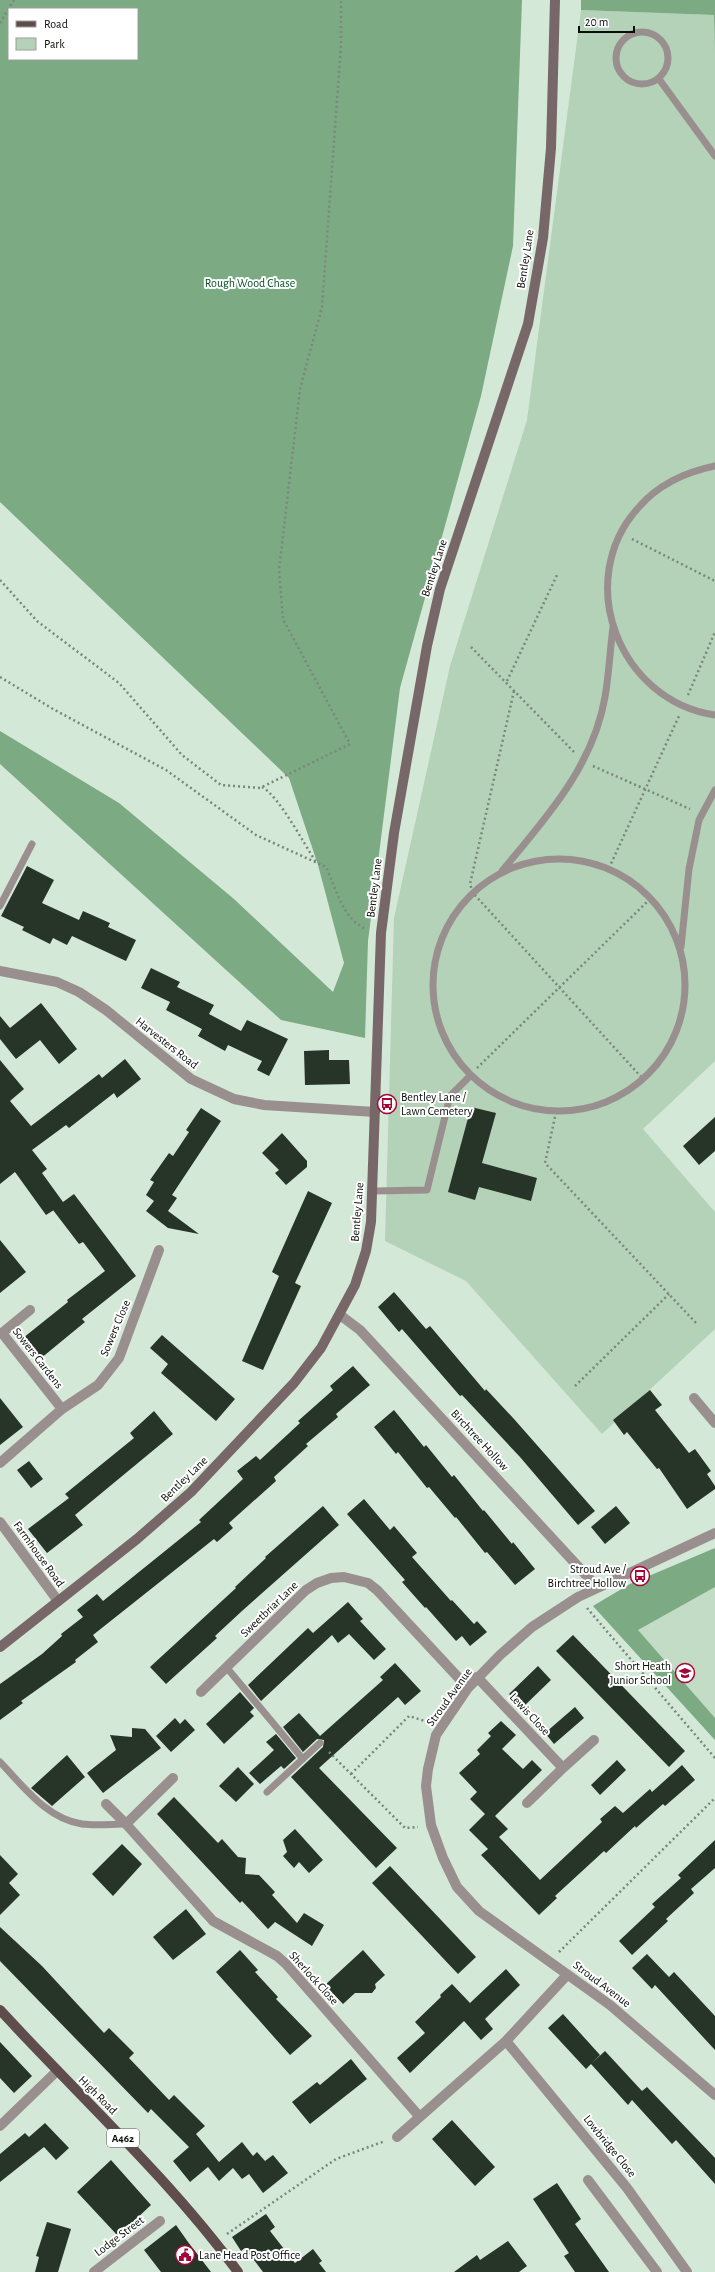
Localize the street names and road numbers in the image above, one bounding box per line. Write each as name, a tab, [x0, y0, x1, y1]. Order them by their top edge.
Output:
street label: Bentley Lane	[514, 229, 537, 290]
street label: Bentley Lane	[419, 538, 450, 599]
street label: Bentley Lane	[364, 858, 385, 918]
street label: Harvesters Road	[133, 1015, 201, 1071]
street label: Bentley Lane	[348, 1182, 367, 1242]
street label: Sowers Close	[98, 1298, 132, 1358]
street label: Sowers Gardens	[11, 1325, 65, 1391]
street label: Birchtree Hollow	[449, 1407, 511, 1473]
street label: Bentley Lane	[158, 1454, 210, 1505]
street label: Farmhouse Road	[11, 1519, 67, 1589]
street label: Sweetbriar Lane	[238, 1579, 300, 1639]
street label: Stroud Avenue	[424, 1666, 474, 1728]
street label: Lewis Close	[508, 1691, 552, 1737]
street label: Sherlock Close	[287, 1949, 341, 2007]
street label: Stroud Avenue	[571, 1959, 633, 2009]
street label: High Road	[76, 2073, 120, 2117]
street label: Lowbridge Close	[581, 2113, 639, 2179]
road number: A462	[107, 2129, 139, 2147]
street label: Lodge Street	[92, 2213, 146, 2258]

